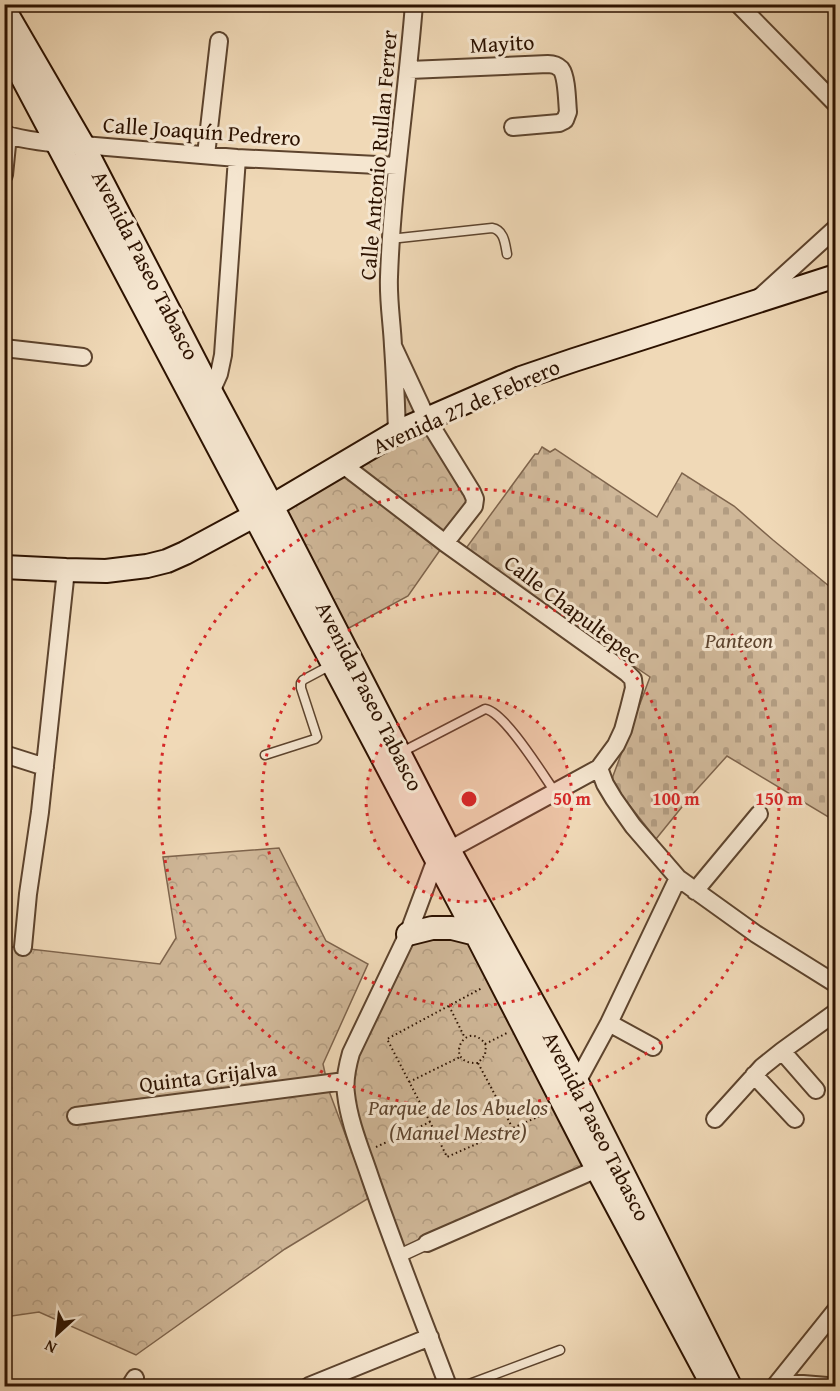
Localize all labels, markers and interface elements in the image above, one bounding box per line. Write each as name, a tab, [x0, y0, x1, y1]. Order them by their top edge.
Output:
street label: Mayito	[469, 25, 535, 61]
street label: Calle Antonio Rullan Ferrer	[351, 29, 405, 281]
street label: Calle Joaquín Pedrero	[102, 108, 302, 154]
street label: Avenida Paseo Tabasco	[84, 165, 208, 365]
street label: Avenida 27 de Febrero	[367, 350, 565, 462]
street label: Calle Chapultepec	[498, 547, 649, 671]
street label: Avenida Paseo Tabasco	[308, 596, 432, 796]
park label: Panteon	[704, 624, 773, 656]
text: 50 m	[553, 785, 592, 812]
text: 100 m	[652, 785, 700, 812]
text: 150 m	[755, 785, 803, 812]
centre of rings	[459, 789, 479, 809]
street label: Avenida Paseo Tabasco	[535, 1026, 659, 1226]
street label: Quinta Grijalva	[137, 1052, 279, 1100]
park label: Parque de los Abuelos (Manuel Mestre)	[367, 1091, 548, 1148]
north arrow	[27, 1304, 87, 1364]
text: N	[40, 1334, 60, 1360]

